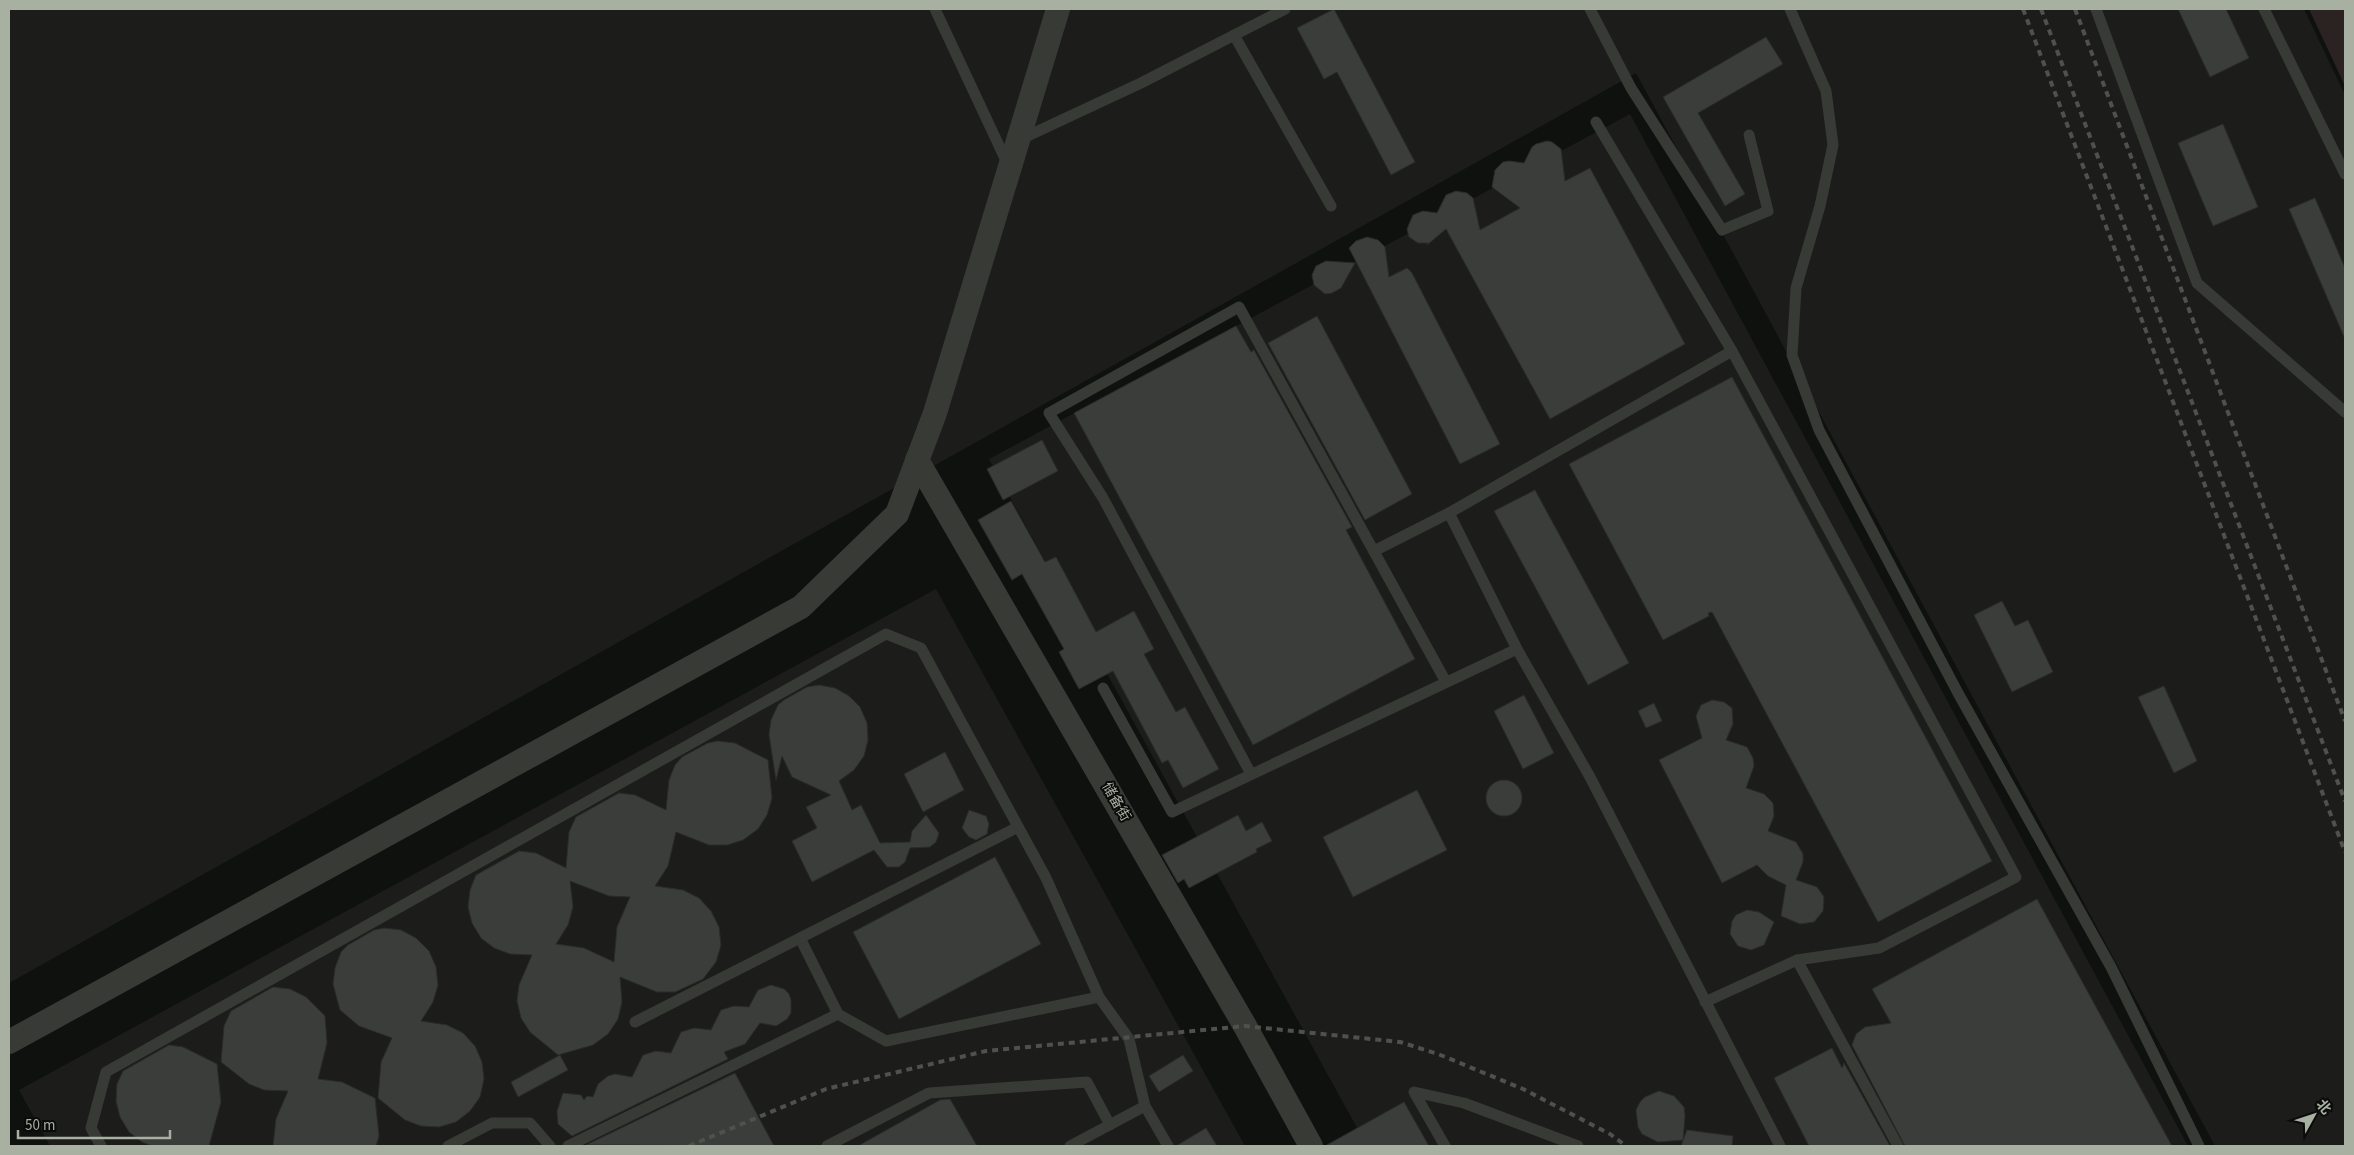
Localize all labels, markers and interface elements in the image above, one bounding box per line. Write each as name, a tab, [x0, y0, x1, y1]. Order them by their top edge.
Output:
street label: 储备街	[1097, 779, 1135, 825]
north arrow	[2289, 1090, 2339, 1140]
text: 北	[2311, 1095, 2335, 1119]
scale bar	[18, 1108, 170, 1140]
text: 50 m	[25, 1115, 55, 1136]

